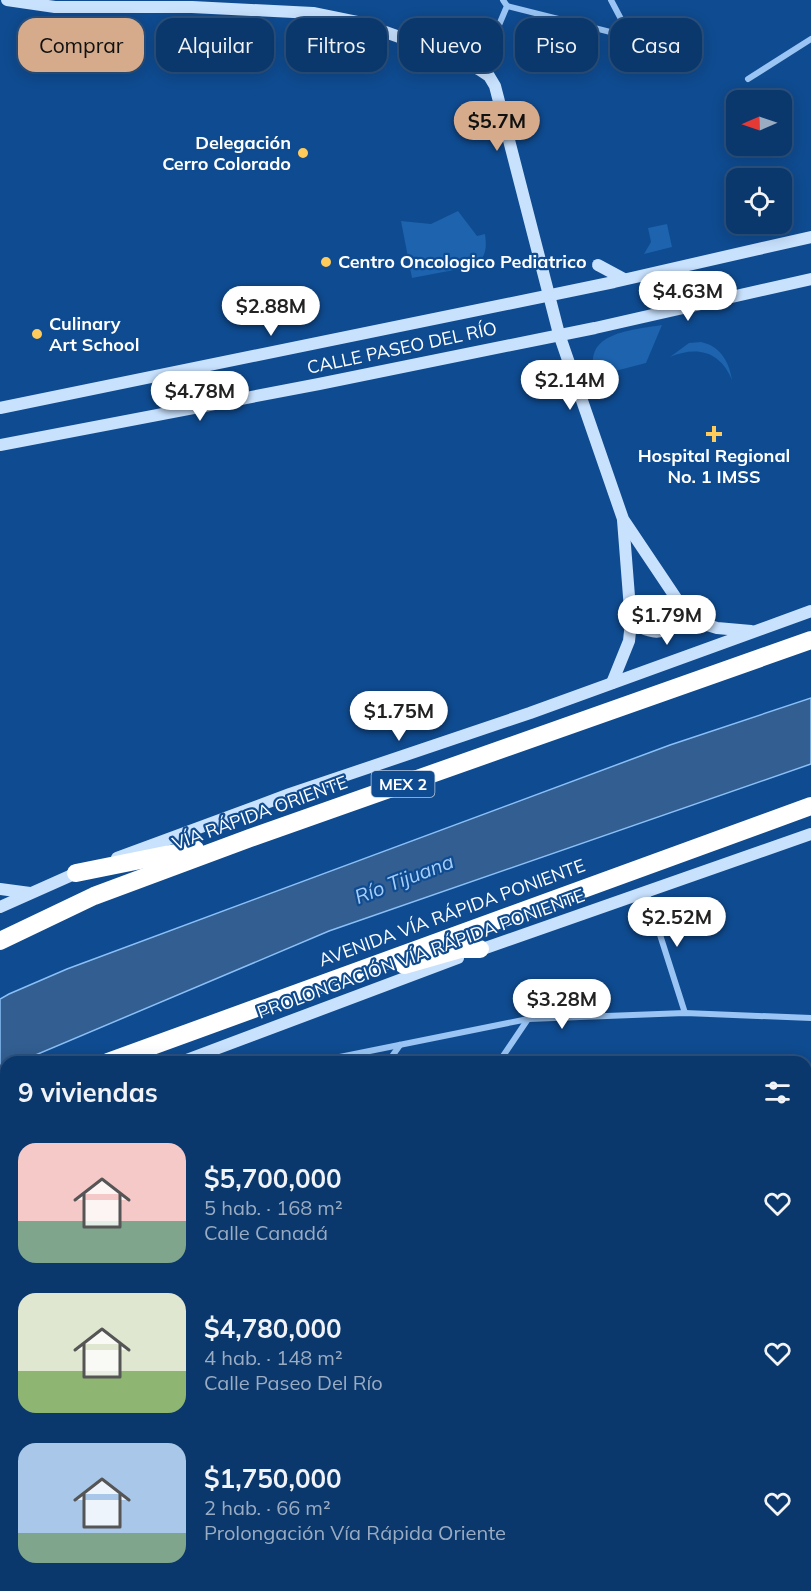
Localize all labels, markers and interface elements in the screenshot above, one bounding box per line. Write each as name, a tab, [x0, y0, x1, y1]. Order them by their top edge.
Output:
chip: Comprar	[18, 18, 144, 72]
chip: Alquilar	[156, 18, 274, 72]
chip: Filtros	[286, 18, 387, 72]
chip: Nuevo	[399, 18, 503, 72]
chip: Piso	[515, 18, 598, 72]
chip: Casa	[610, 18, 702, 72]
north arrow	[726, 90, 792, 156]
map controls	[726, 90, 792, 234]
pin: $5.7M	[455, 101, 539, 152]
text: $5.7M	[468, 108, 526, 133]
place label: Delegación Cerro Colorado	[162, 131, 291, 175]
marker: Delegación Cerro Colorado	[296, 146, 310, 160]
button: locate	[726, 168, 792, 234]
place label: Centro Oncologico Pediatrico	[338, 250, 587, 273]
marker: Centro Oncologico Pediatrico	[319, 255, 333, 269]
pin: $4.63M	[639, 271, 737, 322]
text: $4.63M	[653, 278, 723, 303]
pin: $2.88M	[222, 286, 320, 337]
text: $2.88M	[236, 293, 306, 318]
place label: Culinary Art School	[49, 312, 139, 356]
street label: CALLE PASEO DEL RÍO	[305, 316, 499, 379]
marker: Culinary Art School	[30, 327, 44, 341]
pin: $2.14M	[521, 360, 619, 411]
text: $2.14M	[535, 367, 605, 392]
pin: $4.78M	[151, 371, 249, 422]
text: $4.78M	[165, 378, 235, 403]
marker: Hospital Regional No. 1 IMSS	[705, 425, 723, 443]
place label: Hospital Regional No. 1 IMSS	[638, 444, 790, 488]
pin: $1.79M	[618, 595, 716, 646]
text: $1.79M	[632, 602, 702, 627]
pin: $1.75M	[350, 691, 448, 742]
text: $1.75M	[364, 698, 434, 723]
street label: VÍA RÁPIDA ORIENTE	[169, 770, 351, 855]
road number: MEX 2	[372, 771, 434, 797]
water label: Río Tijuana	[351, 848, 457, 909]
street label: AVENIDA VÍA RÁPIDA PONIENTE	[315, 854, 588, 972]
street label: PROLONGACIÓN VÍA RÁPIDA PONIENTE	[254, 883, 588, 1024]
pin: $2.52M	[628, 897, 726, 948]
text: $2.52M	[642, 904, 712, 929]
pin: $3.28M	[513, 979, 611, 1030]
text: $3.28M	[527, 986, 597, 1011]
text: 9 viviendas	[18, 1076, 158, 1109]
icon: filters	[761, 1076, 794, 1109]
text: $5,700,000	[204, 1162, 342, 1195]
icon: home	[66, 1167, 138, 1239]
icon: heart	[761, 1187, 794, 1220]
text: 5 hab. · 168 m²	[204, 1195, 343, 1220]
text: Calle Canadá	[204, 1220, 328, 1245]
text: $4,780,000	[204, 1312, 342, 1345]
icon: home	[66, 1317, 138, 1389]
icon: heart	[761, 1337, 794, 1370]
text: 4 hab. · 148 m²	[204, 1345, 343, 1370]
text: Calle Paseo Del Río	[204, 1370, 383, 1395]
text: $1,750,000	[204, 1462, 342, 1495]
icon: home	[66, 1467, 138, 1539]
icon: heart	[761, 1487, 794, 1520]
text: 2 hab. · 66 m²	[204, 1495, 331, 1520]
text: Prolongación Vía Rápida Oriente	[204, 1520, 506, 1545]

